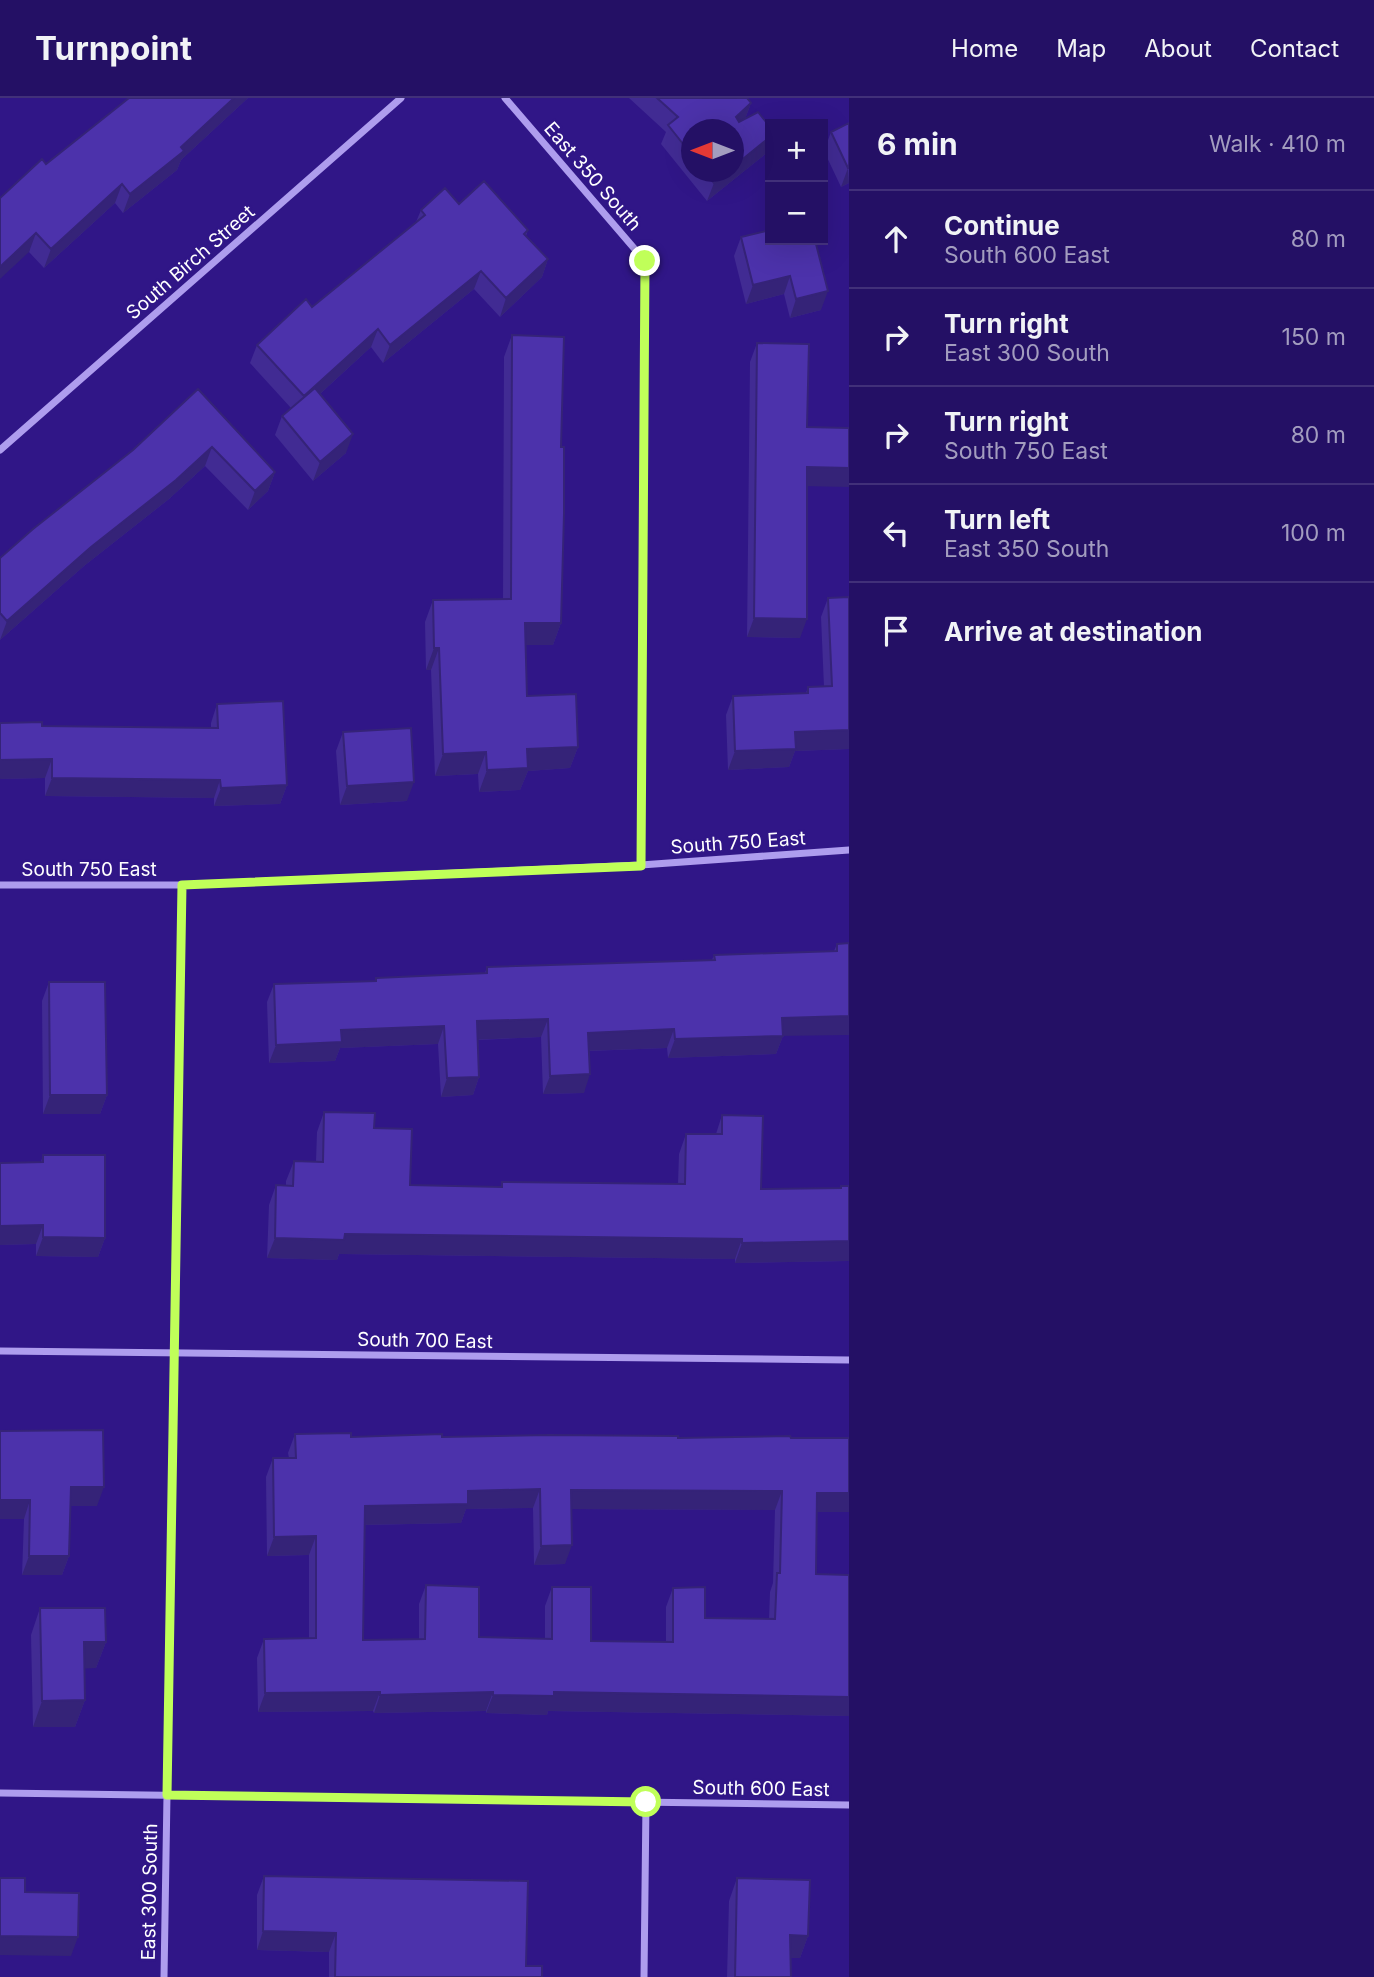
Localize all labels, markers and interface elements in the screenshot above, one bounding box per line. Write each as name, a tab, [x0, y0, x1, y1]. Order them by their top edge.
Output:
text: Turnpoint	[35, 28, 192, 68]
text: Home	[951, 34, 1018, 63]
text: Map	[1056, 34, 1106, 63]
text: About	[1144, 34, 1212, 63]
text: Contact	[1250, 34, 1339, 63]
street label: East 350 South	[539, 117, 646, 235]
north arrow	[681, 119, 744, 182]
map controls	[765, 119, 828, 245]
button: +	[765, 119, 828, 182]
text: 6 min	[877, 126, 958, 162]
text: Walk · 410 m	[1209, 130, 1346, 158]
button: −	[765, 182, 828, 245]
street label: South Birch Street	[121, 200, 259, 324]
text: Continue	[944, 210, 1060, 241]
icon: ahead	[877, 220, 915, 258]
text: 80 m	[1291, 225, 1346, 253]
text: South 600 East	[944, 241, 1110, 269]
route end	[629, 245, 660, 276]
text: Turn right	[944, 308, 1069, 339]
icon: right	[877, 318, 915, 356]
text: 150 m	[1282, 323, 1346, 351]
text: East 300 South	[944, 339, 1110, 367]
text: Turn right	[944, 406, 1069, 437]
icon: right	[877, 416, 915, 454]
text: 80 m	[1291, 421, 1346, 449]
text: South 750 East	[944, 437, 1108, 465]
text: Turn left	[944, 504, 1050, 535]
icon: left	[877, 514, 915, 552]
text: 100 m	[1281, 519, 1346, 547]
text: East 350 South	[944, 535, 1109, 563]
icon: arrive	[877, 612, 915, 650]
text: Arrive at destination	[944, 616, 1203, 647]
street label: South 750 East	[670, 826, 806, 859]
street label: South 750 East	[21, 858, 157, 881]
street label: South 700 East	[357, 1328, 493, 1353]
street label: South 600 East	[692, 1776, 830, 1801]
route start	[630, 1786, 661, 1817]
street label: East 300 South	[137, 1823, 162, 1961]

